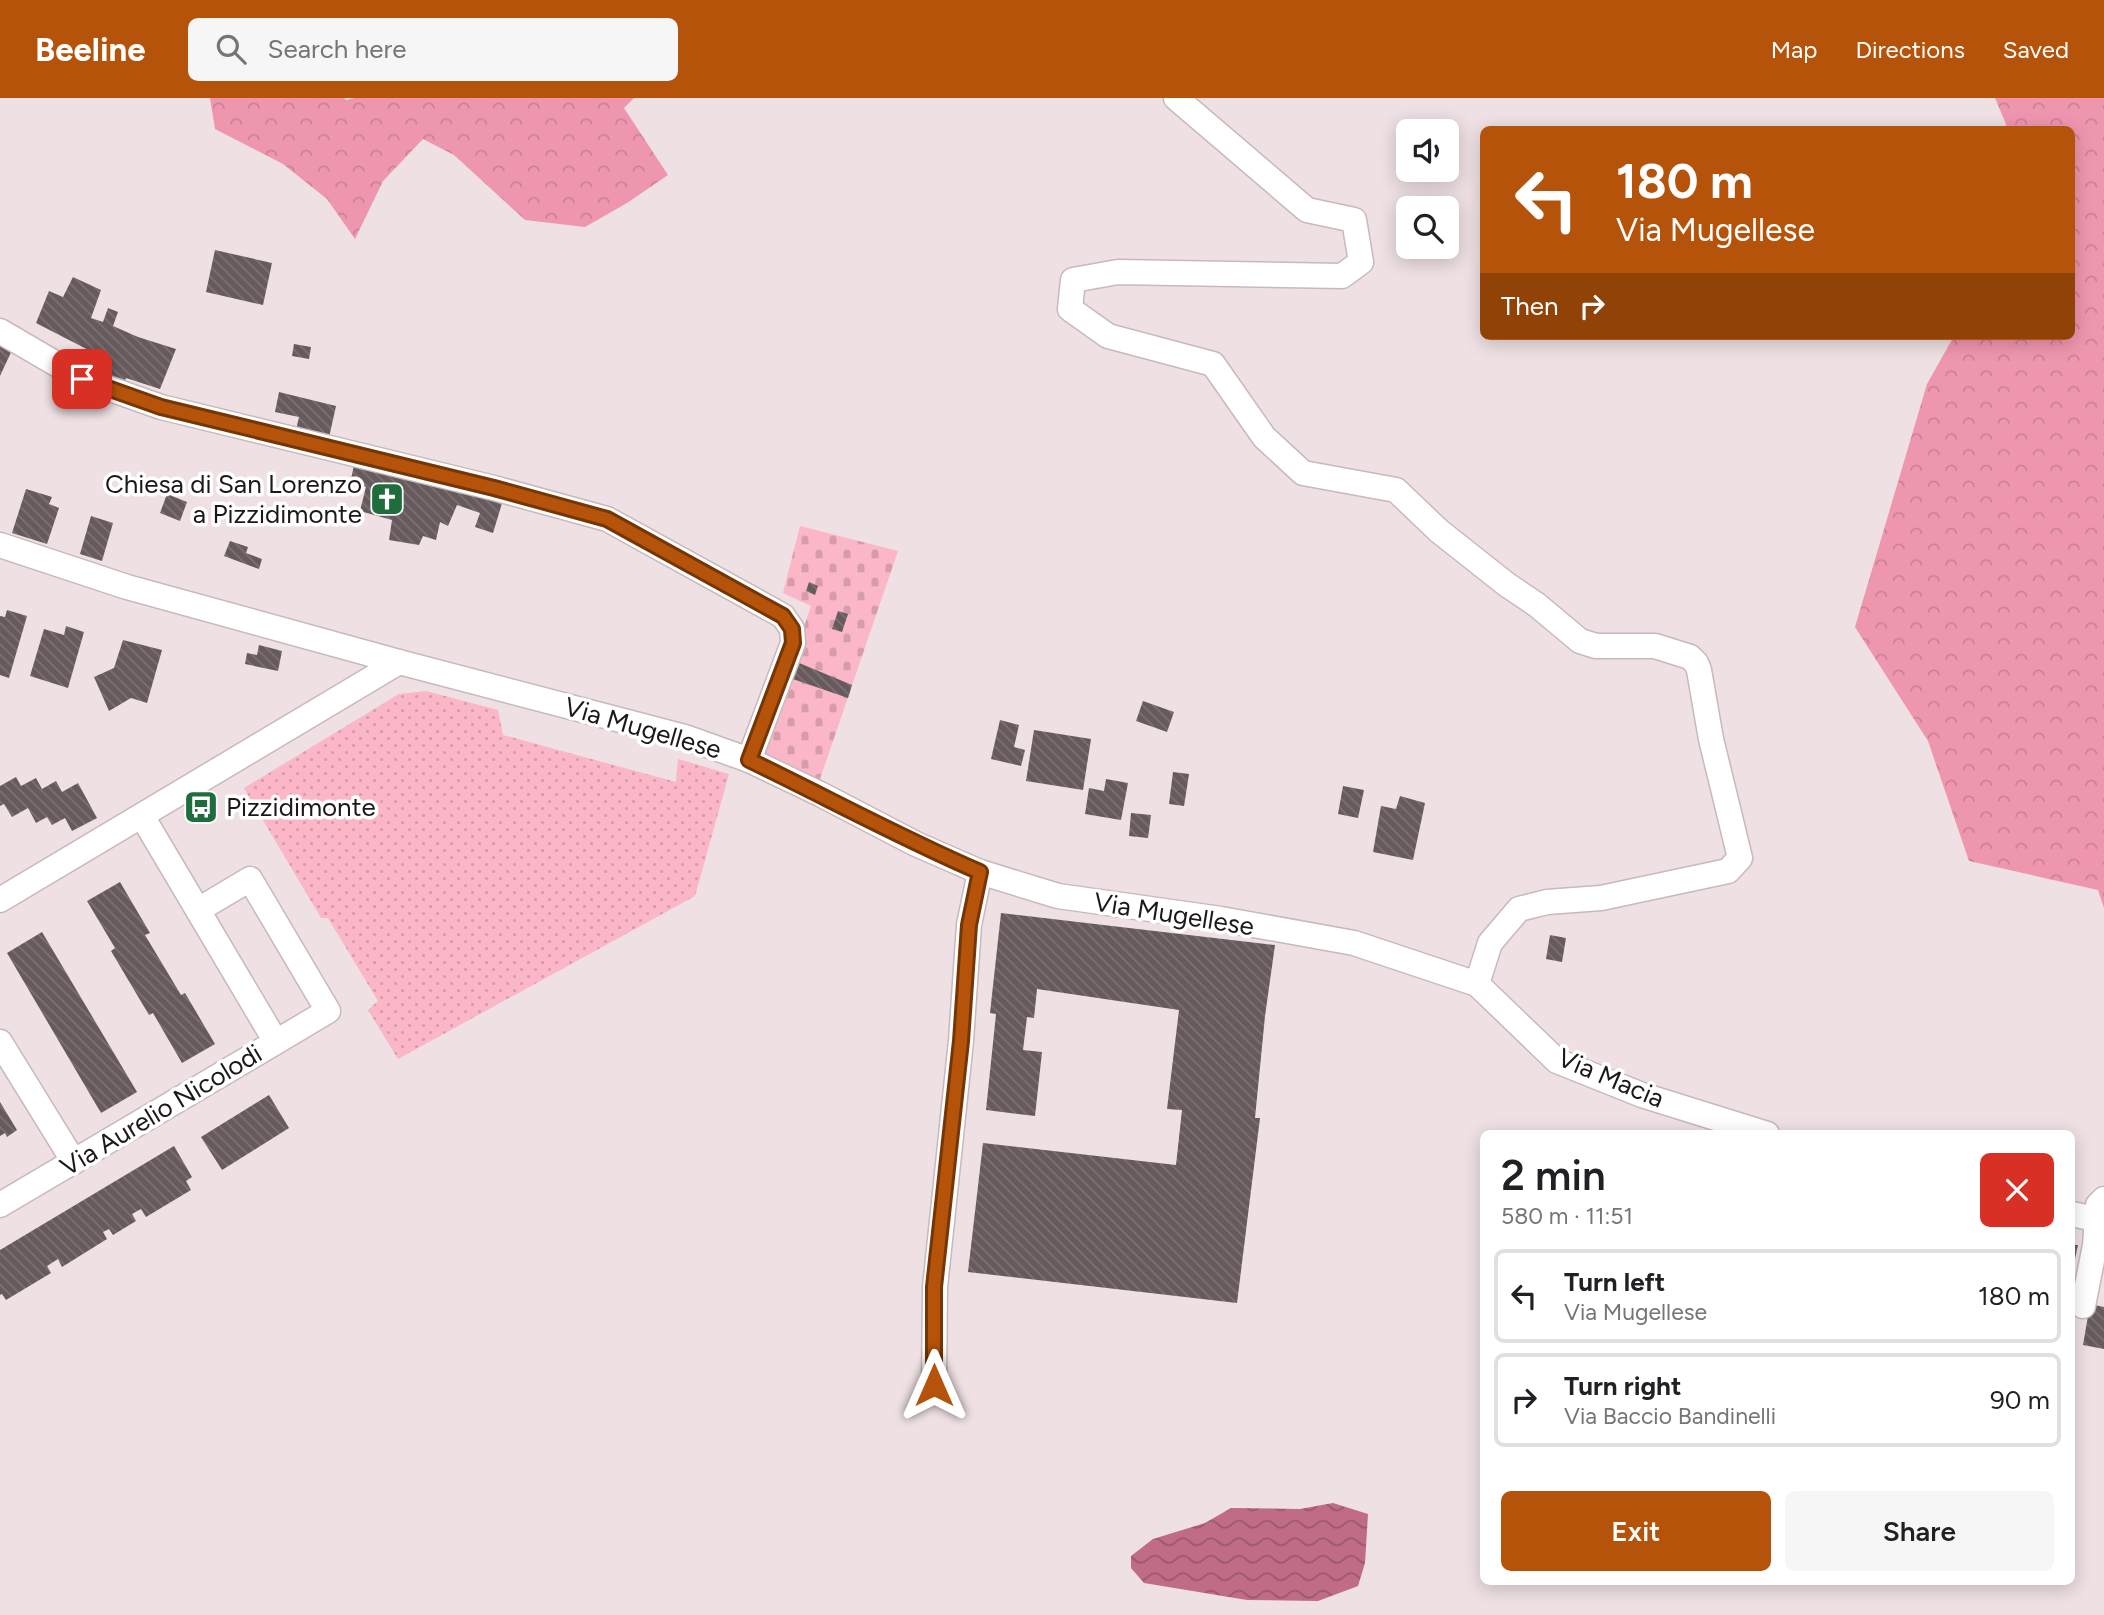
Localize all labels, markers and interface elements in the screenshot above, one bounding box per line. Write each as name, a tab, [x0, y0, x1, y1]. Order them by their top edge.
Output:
search box	[188, 18, 678, 81]
text: Beeline	[35, 30, 146, 69]
icon: search	[212, 30, 250, 68]
text: Search here	[268, 33, 406, 65]
text: Map	[1771, 35, 1817, 64]
text: Directions	[1855, 35, 1965, 64]
text: Saved	[2003, 35, 2069, 64]
map controls	[1396, 119, 1459, 259]
button: sound	[1396, 119, 1459, 182]
text: 180 m	[1616, 151, 1753, 210]
icon: left	[1501, 154, 1592, 245]
button: search	[1396, 196, 1459, 259]
text: Via Mugellese	[1616, 211, 1815, 249]
icon: right	[1573, 287, 1611, 325]
text: Then	[1501, 290, 1559, 322]
pin	[52, 349, 112, 409]
icon: arrive	[63, 360, 101, 398]
place label: Chiesa di San Lorenzo a Pizzidimonte	[105, 468, 362, 530]
church icon: Chiesa di San Lorenzo a Pizzidimonte	[368, 480, 406, 518]
street label: Via Mugellese	[561, 690, 725, 766]
bus stop icon: Pizzidimonte	[182, 788, 220, 826]
place label: Pizzidimonte	[226, 791, 376, 823]
street label: Via Mugellese	[1092, 886, 1256, 942]
street label: Via Aurelio Nicolodi	[54, 1037, 268, 1183]
street label: Via Macia	[1553, 1041, 1669, 1115]
text: 2 min	[1501, 1150, 1606, 1201]
button: close	[1980, 1153, 2054, 1227]
text: 580 m · 11:51	[1501, 1202, 1633, 1230]
text: Turn left	[1564, 1266, 1665, 1298]
icon: left	[1505, 1277, 1543, 1315]
text: 180 m	[1978, 1280, 2050, 1312]
text: Via Mugellese	[1564, 1298, 1707, 1326]
position arrow	[897, 1348, 971, 1422]
text: Turn right	[1564, 1370, 1681, 1402]
icon: right	[1505, 1381, 1543, 1419]
text: 90 m	[1990, 1384, 2050, 1416]
text: Via Baccio Bandinelli	[1564, 1402, 1776, 1430]
button: Exit	[1501, 1491, 1771, 1571]
button: Share	[1785, 1491, 2054, 1571]

